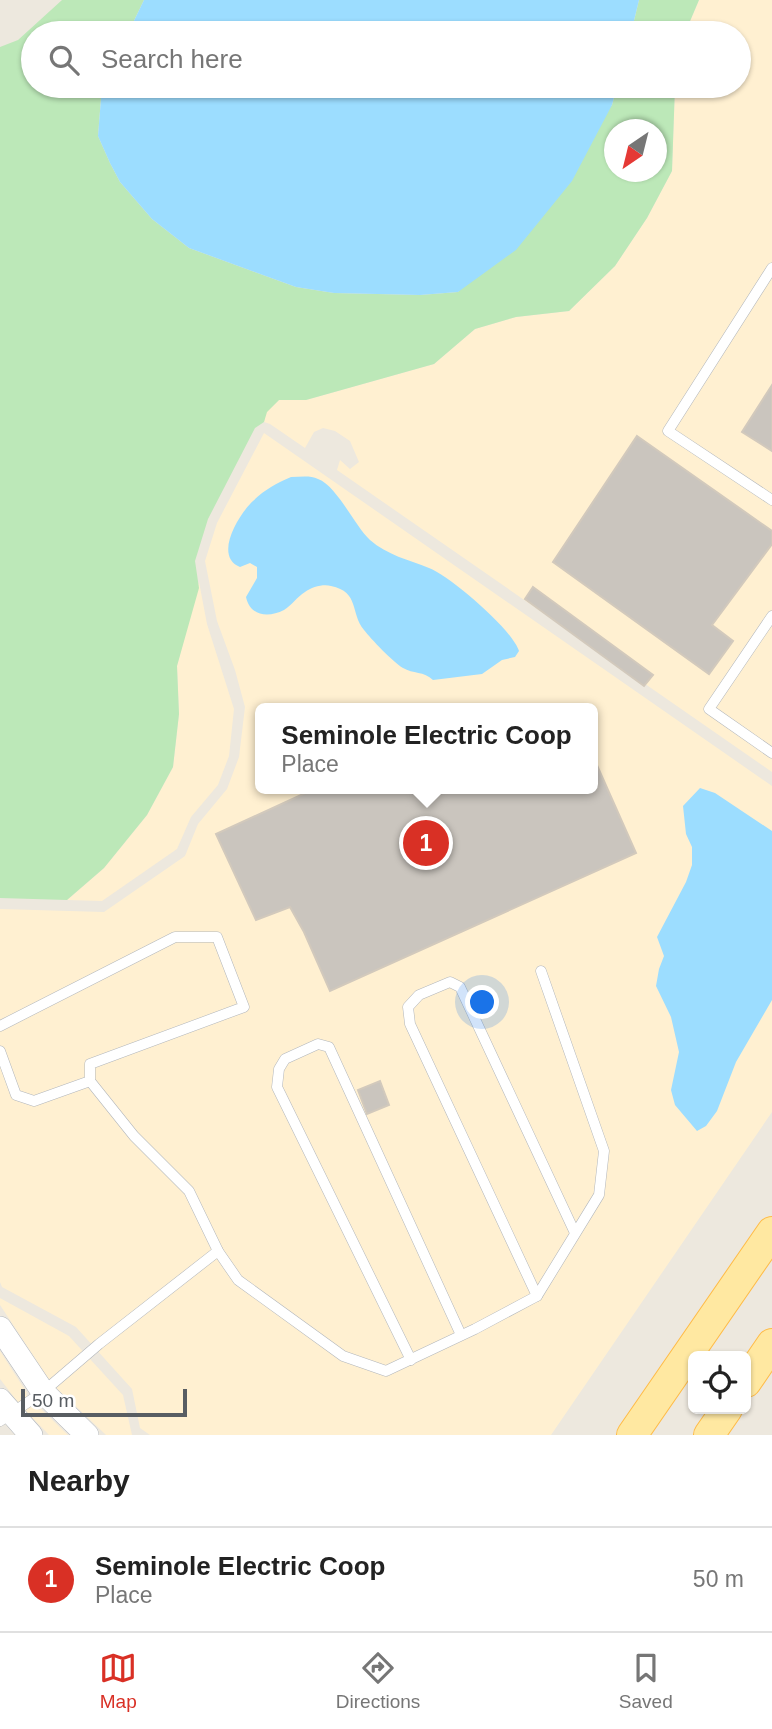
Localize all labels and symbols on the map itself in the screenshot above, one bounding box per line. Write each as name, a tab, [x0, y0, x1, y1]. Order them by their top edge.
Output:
north arrow	[604, 119, 667, 182]
pin: 1	[403, 817, 449, 869]
your location	[465, 985, 499, 1019]
scale bar	[21, 1386, 187, 1418]

